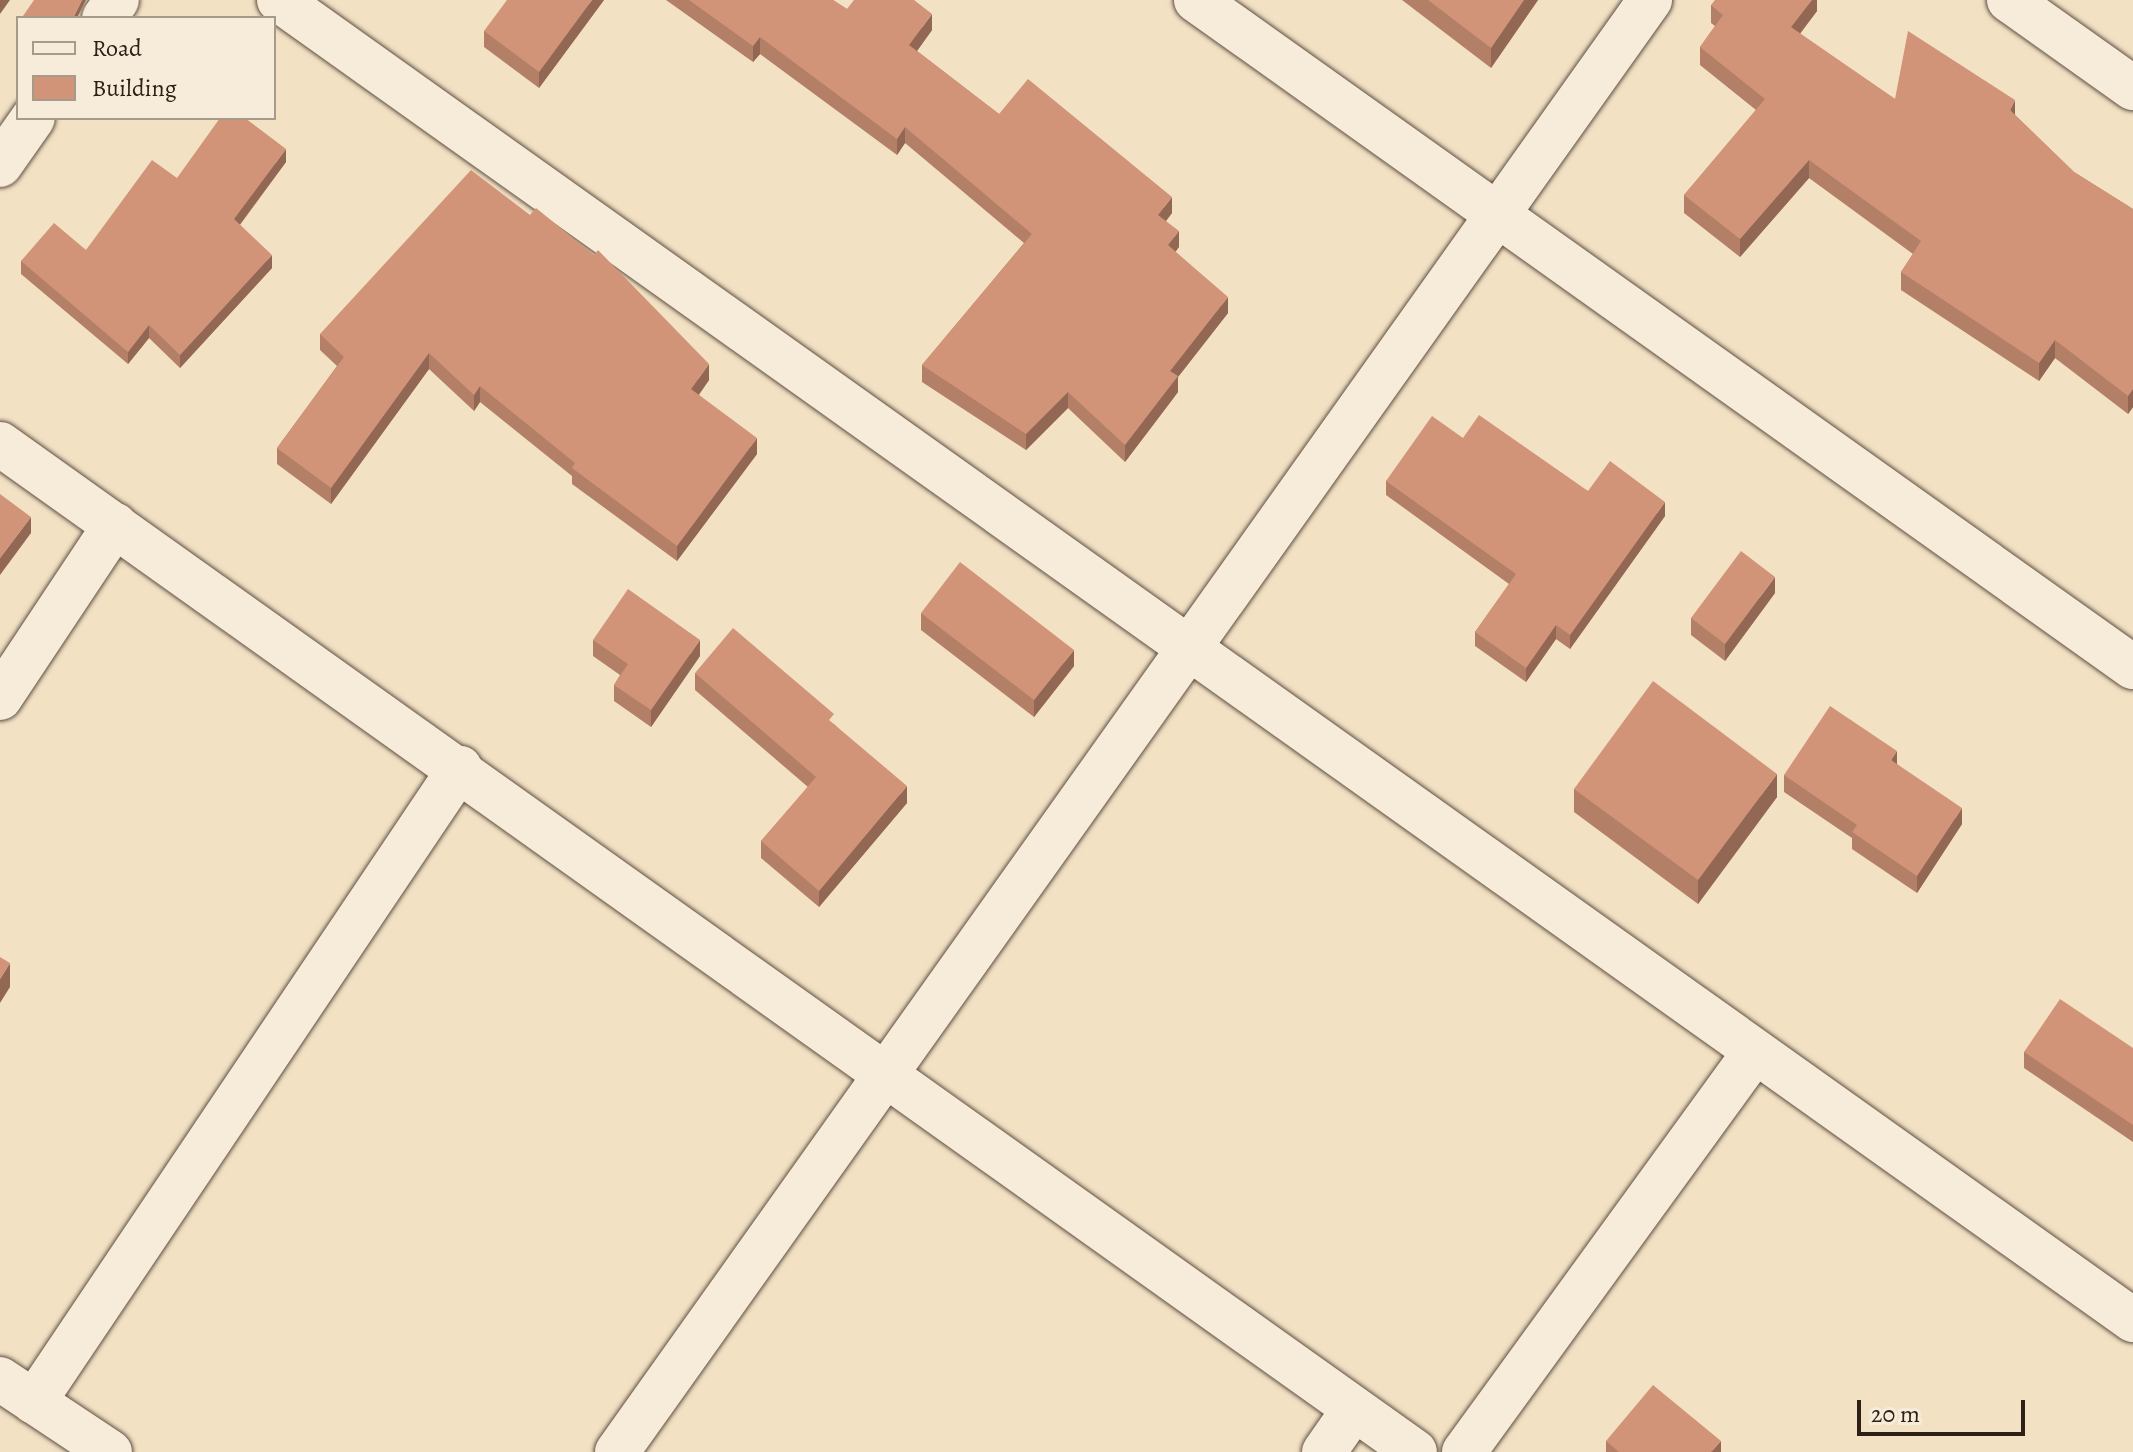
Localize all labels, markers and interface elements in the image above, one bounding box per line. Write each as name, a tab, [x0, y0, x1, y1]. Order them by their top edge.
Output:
legend	[16, 16, 276, 120]
text: Road	[92, 32, 142, 64]
text: Building	[92, 72, 177, 104]
scale bar	[1861, 1384, 2029, 1434]
text: 20 m	[1871, 1398, 1920, 1430]

